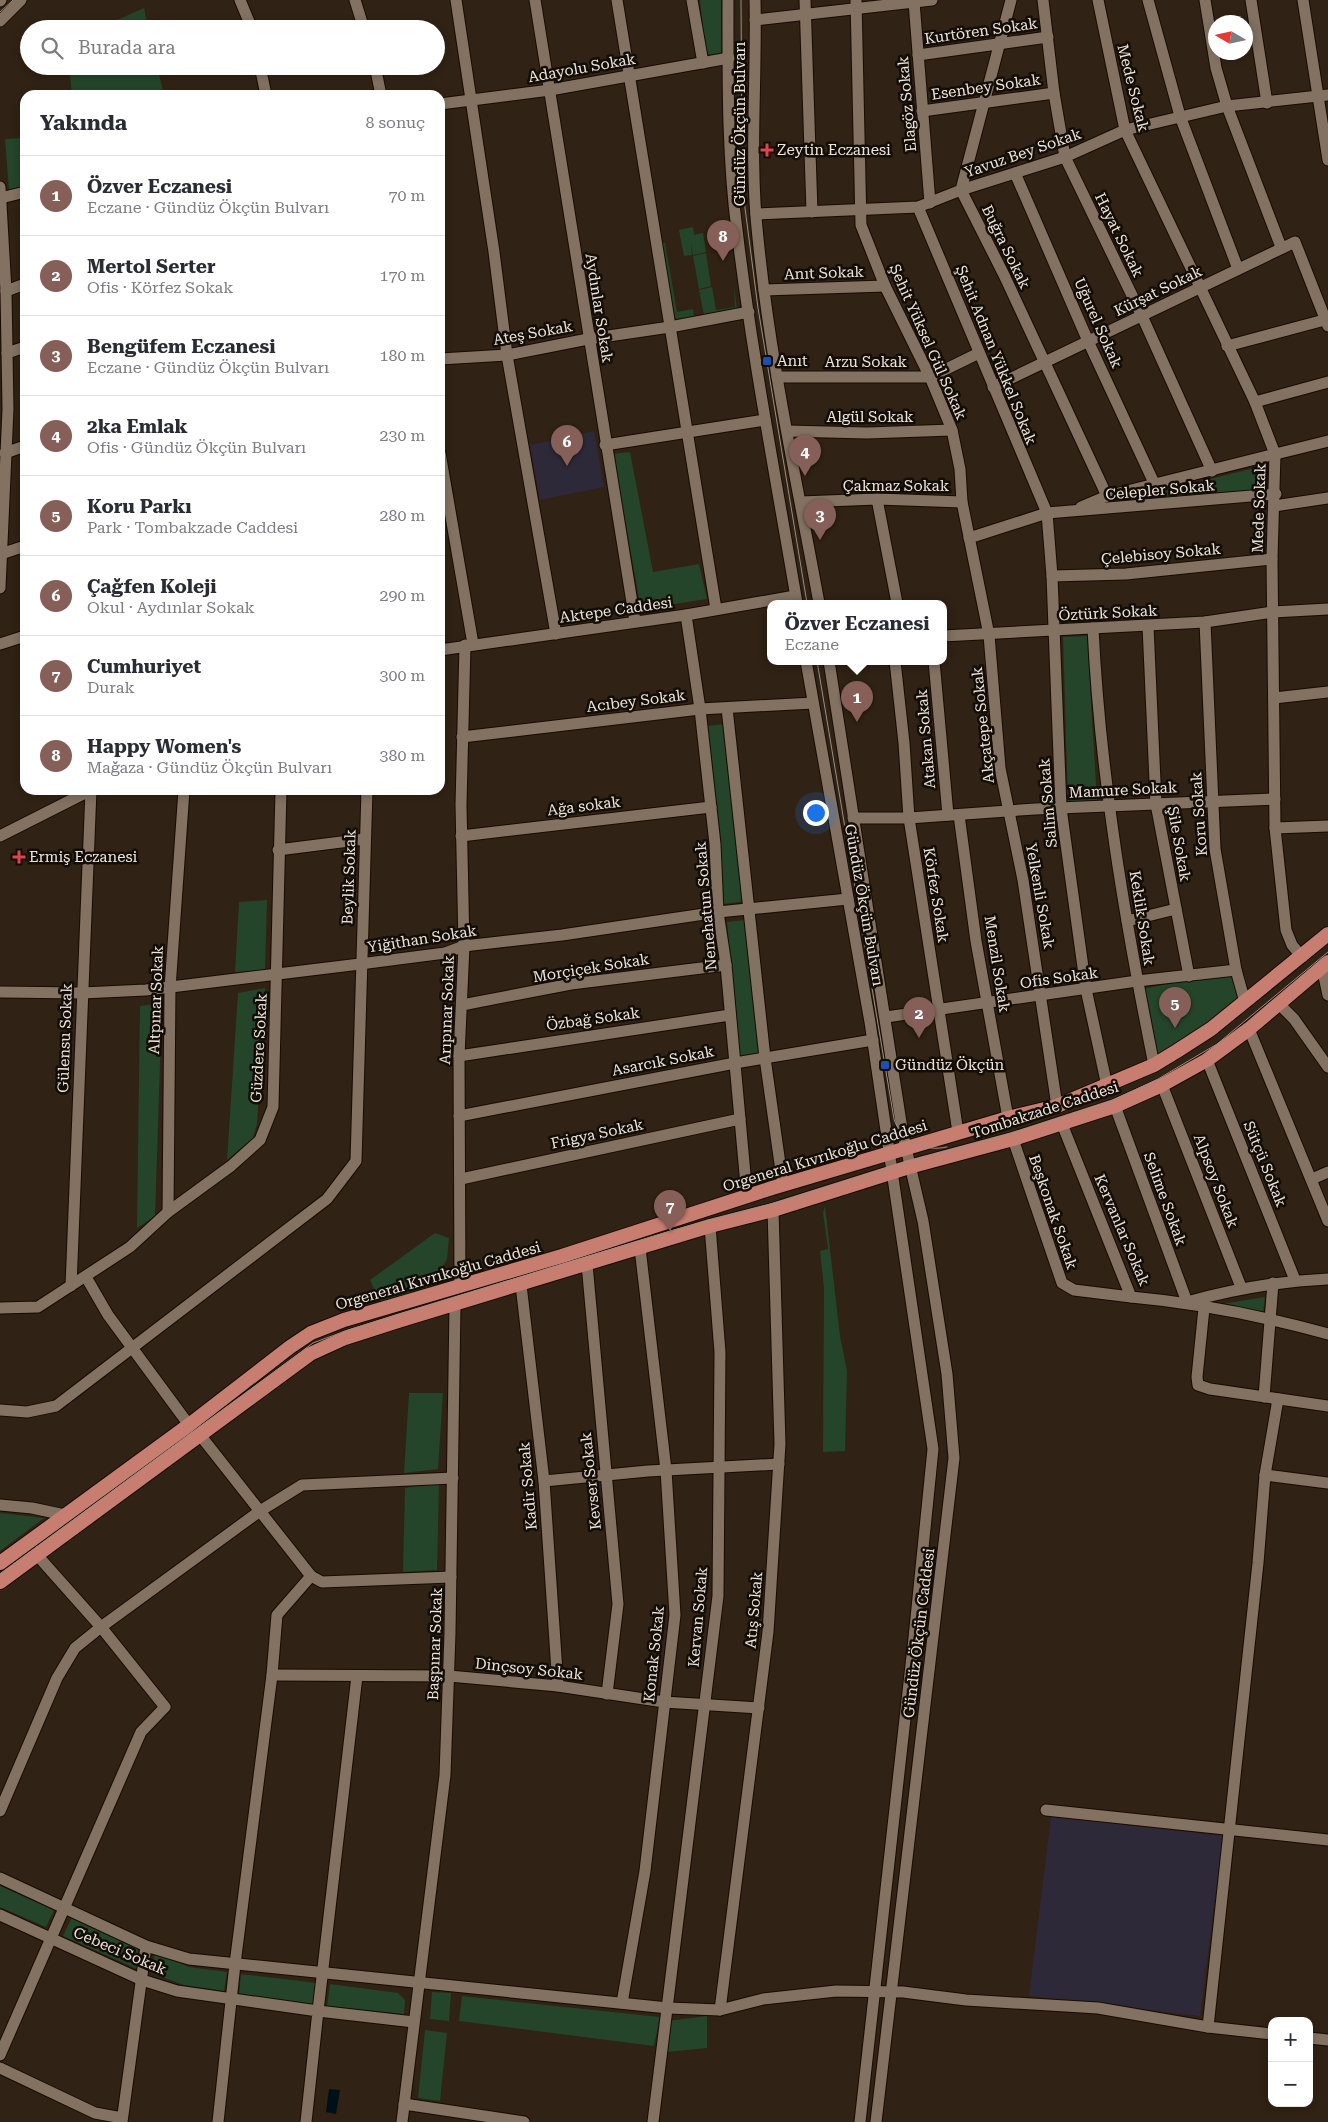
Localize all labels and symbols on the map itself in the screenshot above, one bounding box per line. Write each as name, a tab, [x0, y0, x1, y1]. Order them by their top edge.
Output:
street label: Kurtören Sokak	[923, 14, 1039, 48]
north arrow	[1208, 15, 1253, 60]
street label: Gündüz Ökçün Bulvarı	[731, 42, 749, 206]
street label: Mede Sokak	[1113, 42, 1153, 134]
street label: Adayolu Sokak	[527, 50, 638, 86]
street label: Elagöz Sokak	[894, 55, 920, 153]
street label: Esenbey Sokak	[930, 70, 1042, 104]
street label: Yavuz Bey Sokak	[962, 124, 1084, 181]
place label: Zeytin Eczanesi	[777, 141, 891, 159]
marker: Zeytin Eczanesi	[761, 144, 773, 156]
street label: Hayat Sokak	[1091, 190, 1147, 280]
street label: Buğra Sokak	[978, 202, 1034, 292]
pin: 8	[707, 220, 739, 261]
street label: Aydınlar Sokak	[581, 252, 617, 364]
street label: Şehit Yüksel Gül Sokak	[886, 261, 971, 423]
street label: Kürşat Sokak	[1111, 262, 1205, 320]
street label: Anıt Sokak	[784, 263, 865, 283]
street label: Şehit Adnan Yükkel Sokak	[952, 263, 1040, 448]
street label: Uğurel Sokak	[1070, 275, 1126, 371]
street label: Ateş Sokak	[492, 317, 575, 349]
place label: Anıt	[777, 352, 808, 370]
street label: Arzu Sokak	[825, 353, 908, 371]
marker: Anıt	[761, 355, 773, 367]
street label: Algül Sokak	[826, 408, 914, 426]
pin: 6	[551, 425, 583, 466]
pin: 4	[789, 435, 821, 476]
street label: Mede Sokak	[1248, 462, 1270, 553]
street label: Celepler Sokak	[1105, 476, 1216, 504]
street label: Çakmaz Sokak	[843, 477, 950, 495]
pin: 3	[804, 499, 836, 540]
street label: Çelebisoy Sokak	[1100, 540, 1222, 568]
street label: Aktepe Caddesi	[558, 593, 674, 627]
street label: Öztürk Sokak	[1058, 601, 1158, 625]
street label: Akçatepe Sokak	[968, 665, 998, 784]
pin: 1	[841, 681, 873, 722]
street label: Acıbey Sokak	[586, 686, 687, 716]
street label: Atakan Sokak	[913, 688, 939, 790]
street label: Salim Sokak	[1035, 757, 1061, 849]
street label: Koru Sokak	[1187, 771, 1211, 857]
street label: Mamure Sokak	[1068, 778, 1178, 802]
street label: Ağa sokak	[546, 793, 622, 819]
your location	[803, 800, 829, 826]
street label: Şile Sokak	[1164, 805, 1195, 884]
street label: Gündüz Ökçün Bulvarı	[841, 822, 887, 988]
street label: Beylik Sokak	[338, 829, 360, 925]
street label: Nenehatun Sokak	[691, 840, 721, 971]
street label: Yelkenli Sokak	[1022, 842, 1058, 951]
street label: Körfez Sokak	[920, 846, 952, 944]
place label: Ermiş Eczanesi	[29, 848, 138, 866]
marker: Ermiş Eczanesi	[13, 851, 25, 863]
street label: Keklik Sokak	[1126, 869, 1158, 967]
street label: Menzil Sokak	[980, 914, 1014, 1014]
street label: Yiğithan Sokak	[366, 921, 479, 957]
street label: Altpınar Sokak	[145, 945, 167, 1055]
street label: Morçiçek Sokak	[531, 950, 651, 986]
street label: Arıpınar Sokak	[436, 955, 458, 1065]
street label: Ofis Sokak	[1019, 964, 1100, 992]
street label: Gülensu Sokak	[54, 982, 76, 1093]
pin: 5	[1159, 987, 1191, 1028]
street label: Güzdere Sokak	[247, 992, 271, 1103]
pin: 2	[903, 997, 935, 1038]
street label: Özbağ Sokak	[545, 1003, 641, 1034]
street label: Asarcık Sokak	[610, 1042, 716, 1080]
place label: Gündüz Ökçün	[895, 1056, 1005, 1074]
marker: Gündüz Ökçün	[879, 1059, 891, 1071]
street label: Tombakzade Caddesi	[969, 1078, 1121, 1142]
street label: Frigya Sokak	[549, 1115, 645, 1153]
street label: Orgeneral Kıvrıkoğlu Caddesi	[721, 1116, 930, 1196]
street label: Sütçü Sokak	[1240, 1118, 1291, 1210]
street label: Alpsoy Sokak	[1190, 1131, 1242, 1231]
street label: Selime Sokak	[1140, 1150, 1190, 1249]
street label: Beşkonak Sokak	[1025, 1152, 1081, 1272]
street label: Kervanlar Sokak	[1090, 1172, 1154, 1289]
pin: 7	[654, 1190, 686, 1231]
street label: Orgeneral Kıvrıkoğlu Caddesi	[333, 1238, 543, 1314]
street label: Kevser Sokak	[577, 1431, 605, 1531]
street label: Kadir Sokak	[515, 1441, 541, 1531]
street label: Gündüz Ökçün Caddesi	[900, 1547, 938, 1719]
street label: Kervan Sokak	[685, 1566, 711, 1668]
street label: Atış Sokak	[742, 1570, 766, 1649]
street label: Başpınar Sokak	[424, 1587, 446, 1701]
street label: Konak Sokak	[640, 1605, 668, 1703]
street label: Dinçsoy Sokak	[474, 1654, 584, 1684]
street label: Cebeci Sokak	[71, 1923, 170, 1979]

